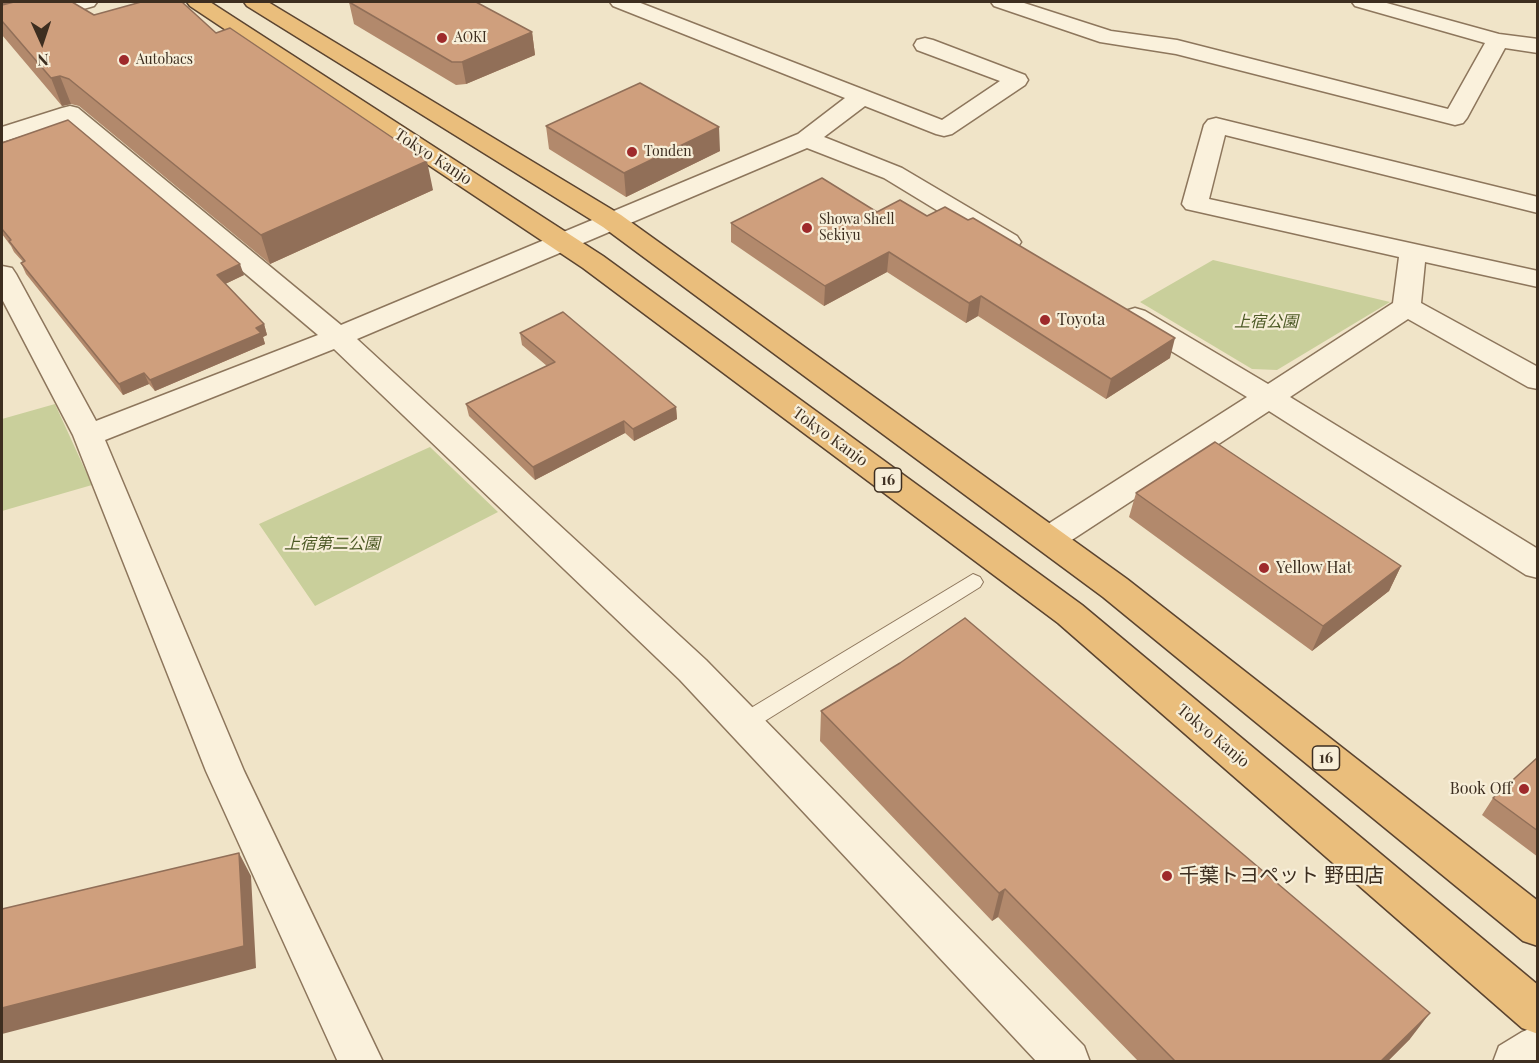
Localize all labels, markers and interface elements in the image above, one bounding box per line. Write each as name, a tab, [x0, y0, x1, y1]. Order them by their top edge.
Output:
north arrow	[12, 12, 72, 72]
place label: AOKI	[454, 30, 487, 46]
marker: AOKI	[435, 31, 449, 45]
text: N	[37, 50, 49, 71]
place label: Autobacs	[136, 52, 193, 68]
marker: Autobacs	[117, 53, 131, 67]
street label: Tokyo Kanjo	[391, 125, 475, 189]
place label: Tonden	[644, 144, 692, 160]
marker: Tonden	[625, 145, 639, 159]
place label: Showa Shell Sekiyu	[819, 212, 894, 244]
marker: Showa Shell Sekiyu	[800, 221, 814, 235]
place label: Toyota	[1057, 310, 1105, 330]
park label: 上宿公園	[1234, 312, 1298, 332]
marker: Toyota	[1038, 313, 1052, 327]
street label: Tokyo Kanjo	[789, 403, 871, 471]
road number: 16	[874, 468, 902, 492]
park label: 上宿第二公園	[284, 534, 380, 554]
place label: Yellow Hat	[1276, 558, 1352, 578]
marker: Yellow Hat	[1257, 561, 1271, 575]
street label: Tokyo Kanjo	[1173, 700, 1253, 772]
road number: 16	[1312, 746, 1340, 770]
place label: Book Off	[1450, 779, 1512, 799]
marker: Book Off	[1517, 782, 1531, 796]
place label: 千葉トヨペット 野田店	[1179, 864, 1384, 888]
marker: 千葉トヨペット 野田店	[1160, 869, 1174, 883]

